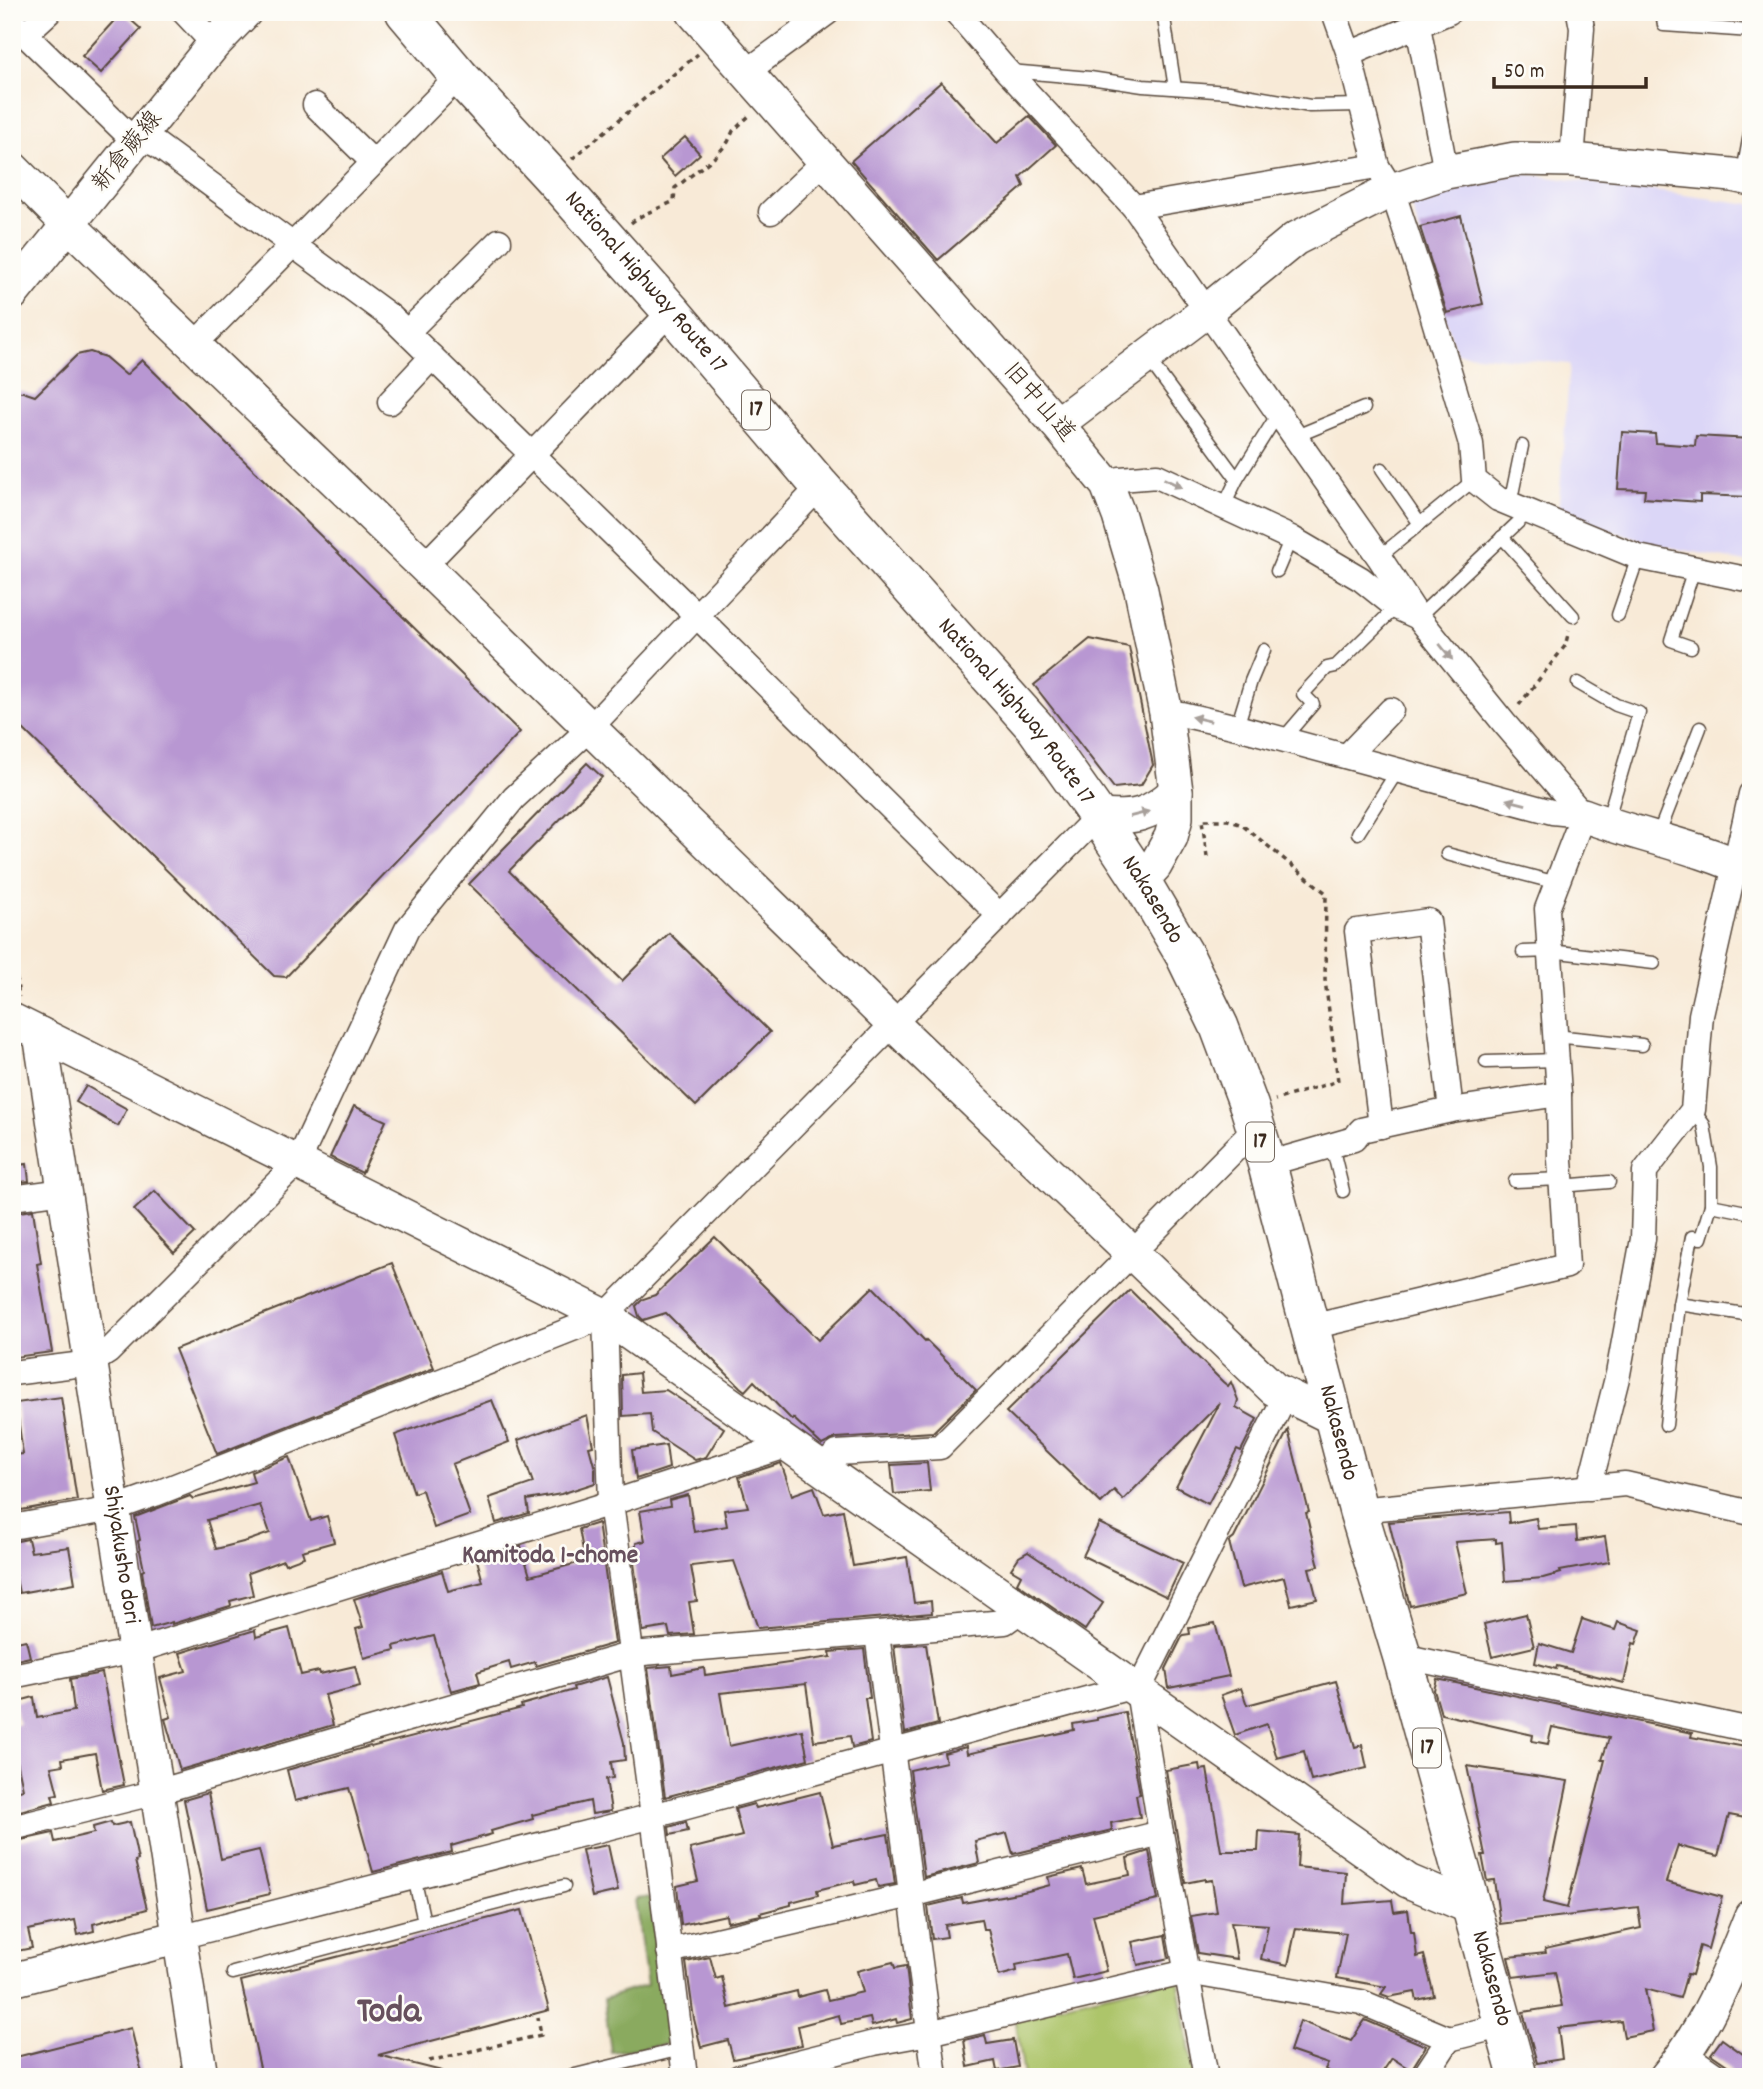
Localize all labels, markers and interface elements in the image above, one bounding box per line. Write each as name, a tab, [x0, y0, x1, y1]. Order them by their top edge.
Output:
scale bar	[1494, 46, 1646, 90]
text: 50 m	[1504, 58, 1544, 88]
street label: 新倉蕨線	[85, 104, 171, 200]
street label: National Highway Route 17	[556, 184, 735, 382]
street label: 旧中山道	[994, 356, 1082, 450]
road number: 17	[742, 390, 770, 430]
one-way arrow	[1163, 478, 1183, 489]
street label: National Highway Route 17	[929, 611, 1102, 812]
one-way arrow	[1439, 643, 1454, 661]
one-way arrow	[1190, 713, 1212, 724]
one-way arrow	[1505, 797, 1526, 807]
one-way arrow	[1130, 808, 1152, 819]
street label: Nakasendo	[1112, 849, 1192, 951]
road number: 17	[1246, 1122, 1274, 1162]
street label: Nakasendo	[1309, 1381, 1367, 1485]
street label: Shiyakusho dori	[93, 1483, 148, 1626]
district label: Kamitoda 1-chome	[462, 1538, 638, 1575]
road number: 17	[1413, 1728, 1441, 1768]
street label: Nakasendo	[1462, 1927, 1520, 2030]
district label: Toda	[357, 1986, 422, 2041]

